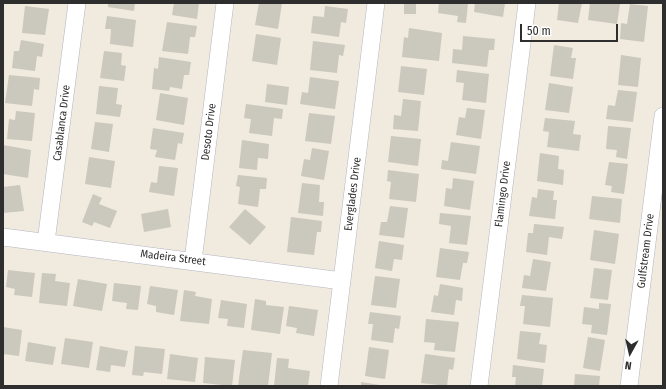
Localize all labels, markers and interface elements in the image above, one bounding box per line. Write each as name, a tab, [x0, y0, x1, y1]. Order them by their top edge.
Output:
scale bar	[522, 16, 620, 42]
text: 50 m	[527, 24, 551, 38]
street label: Casablanca Drive	[51, 84, 73, 162]
street label: Desoto Drive	[199, 103, 219, 161]
street label: Everglades Drive	[342, 156, 364, 232]
street label: Flamingo Drive	[492, 160, 514, 228]
street label: Gulfstream Drive	[635, 213, 657, 289]
street label: Madeira Street	[140, 247, 206, 269]
north arrow	[610, 333, 650, 373]
text: N	[624, 358, 632, 372]

